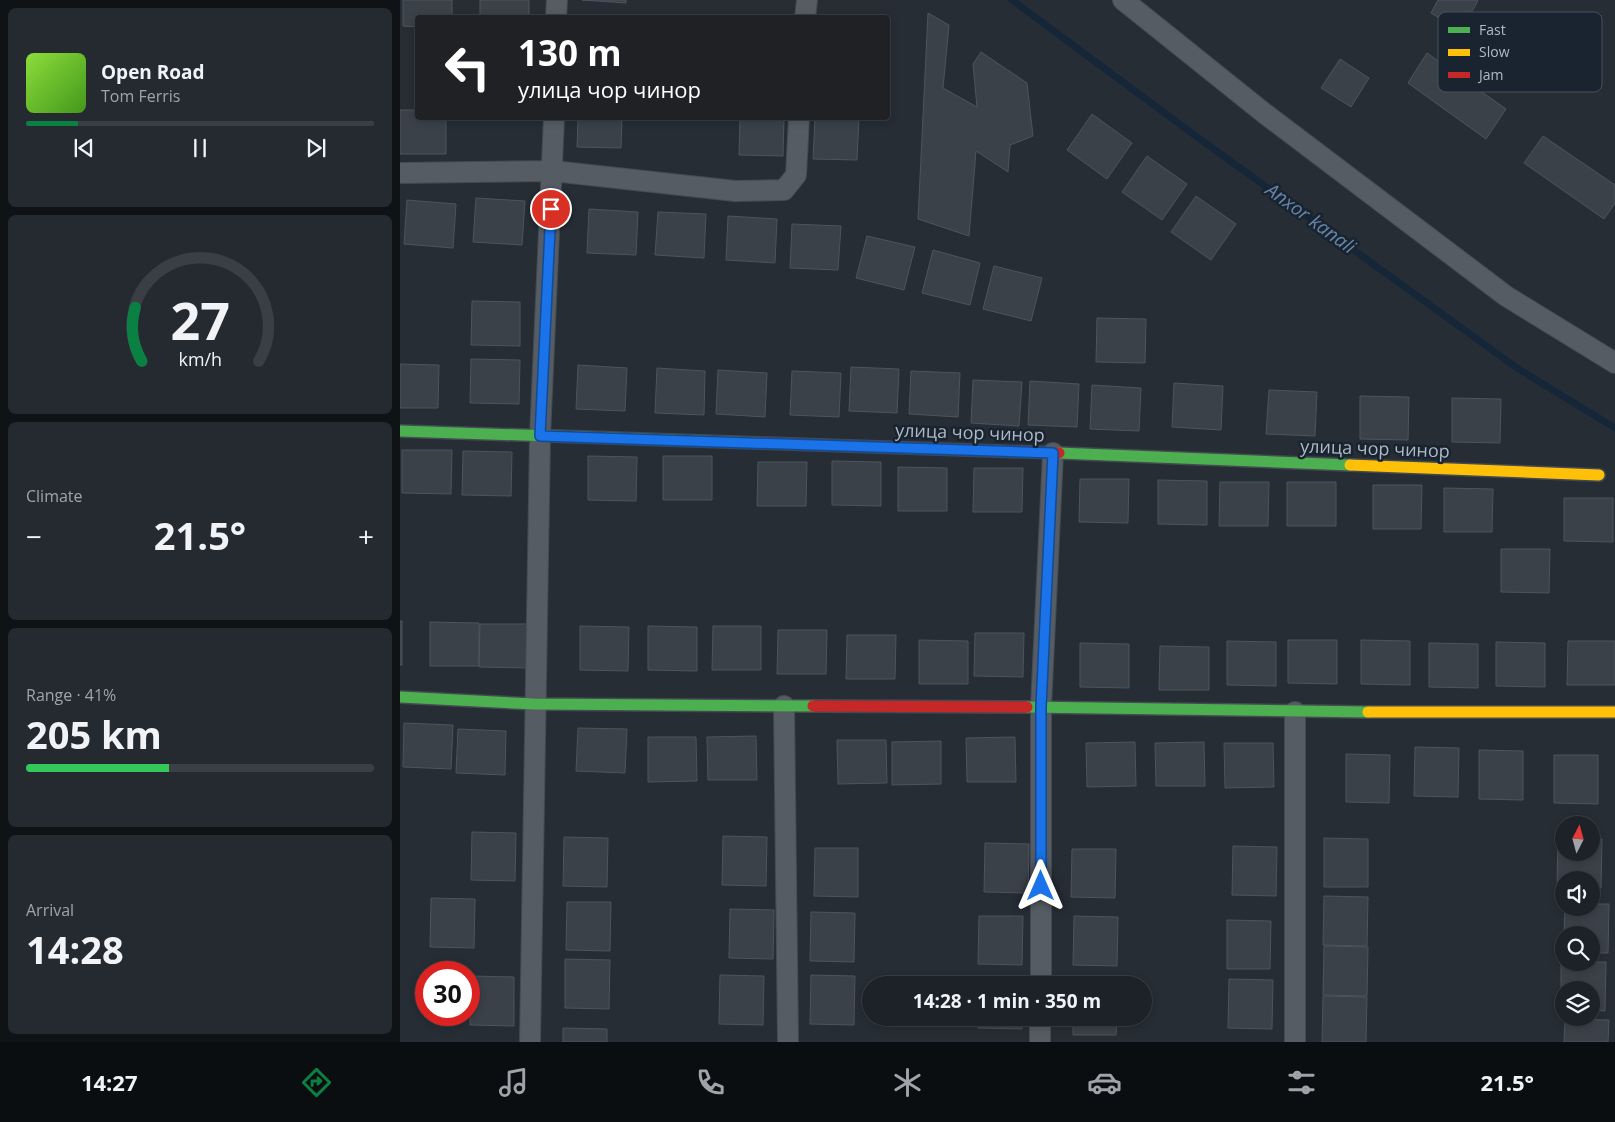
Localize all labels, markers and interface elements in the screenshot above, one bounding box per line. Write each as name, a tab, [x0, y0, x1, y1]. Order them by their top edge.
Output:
legend	[1438, 12, 1602, 92]
text: Fast	[1479, 20, 1506, 39]
text: 130 m	[518, 29, 622, 76]
icon: left	[435, 35, 500, 100]
text: Slow	[1479, 42, 1510, 61]
text: Open Road	[101, 59, 205, 85]
text: Jam	[1477, 65, 1504, 84]
text: улица чор чинор	[518, 74, 701, 104]
text: Tom Ferris	[101, 85, 180, 107]
icon: previous	[70, 134, 98, 162]
icon: pause	[186, 134, 214, 162]
icon: next	[302, 134, 330, 162]
water label: Anxor kanali	[1259, 175, 1362, 260]
pin	[530, 188, 572, 230]
icon: arrive	[537, 195, 565, 223]
text: 27	[170, 284, 230, 355]
text: km/h	[178, 347, 222, 371]
street label: улица чор чинор	[895, 417, 1045, 447]
street label: улица чор чинор	[1300, 433, 1450, 463]
text: Climate	[26, 485, 83, 507]
text: 21.5°	[154, 509, 246, 561]
text: −	[26, 517, 42, 555]
text: +	[358, 517, 374, 555]
text: Range · 41%	[26, 684, 116, 706]
text: 205 km	[26, 708, 162, 760]
north arrow	[1555, 816, 1600, 861]
map controls	[1555, 816, 1600, 1026]
position arrow	[1014, 859, 1066, 911]
button: sound	[1555, 871, 1600, 916]
text: Arrival	[26, 899, 74, 921]
text: 14:28	[26, 923, 124, 975]
button: search	[1555, 926, 1600, 971]
speed limit sign: 30	[415, 961, 480, 1026]
button: layers	[1555, 981, 1600, 1026]
text: 14:28 · 1 min · 350 m	[913, 988, 1101, 1014]
icon: directions	[299, 1065, 334, 1100]
icon: music	[496, 1065, 531, 1100]
icon: phone	[693, 1065, 728, 1100]
icon: climate	[890, 1065, 925, 1100]
icon: car	[1087, 1065, 1122, 1100]
icon: filters	[1284, 1065, 1319, 1100]
text: 14:27	[81, 1067, 138, 1097]
text: 21.5°	[1481, 1067, 1534, 1097]

